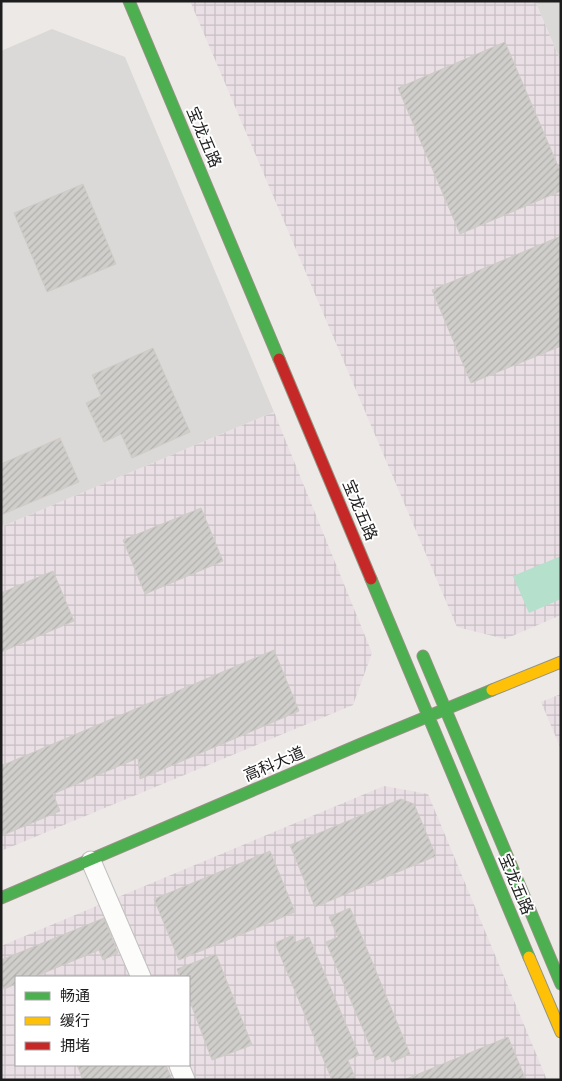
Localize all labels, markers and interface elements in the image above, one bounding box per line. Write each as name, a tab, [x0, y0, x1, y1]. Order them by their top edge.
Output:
street label: 宝龙五路	[183, 104, 225, 170]
street label: 宝龙五路	[339, 477, 381, 543]
street label: 高科大道	[241, 743, 307, 785]
street label: 宝龙五路	[495, 851, 537, 917]
legend	[15, 976, 190, 1066]
text: 畅通	[60, 987, 90, 1005]
text: 缓行	[60, 1012, 90, 1030]
text: 拥堵	[60, 1037, 90, 1055]

